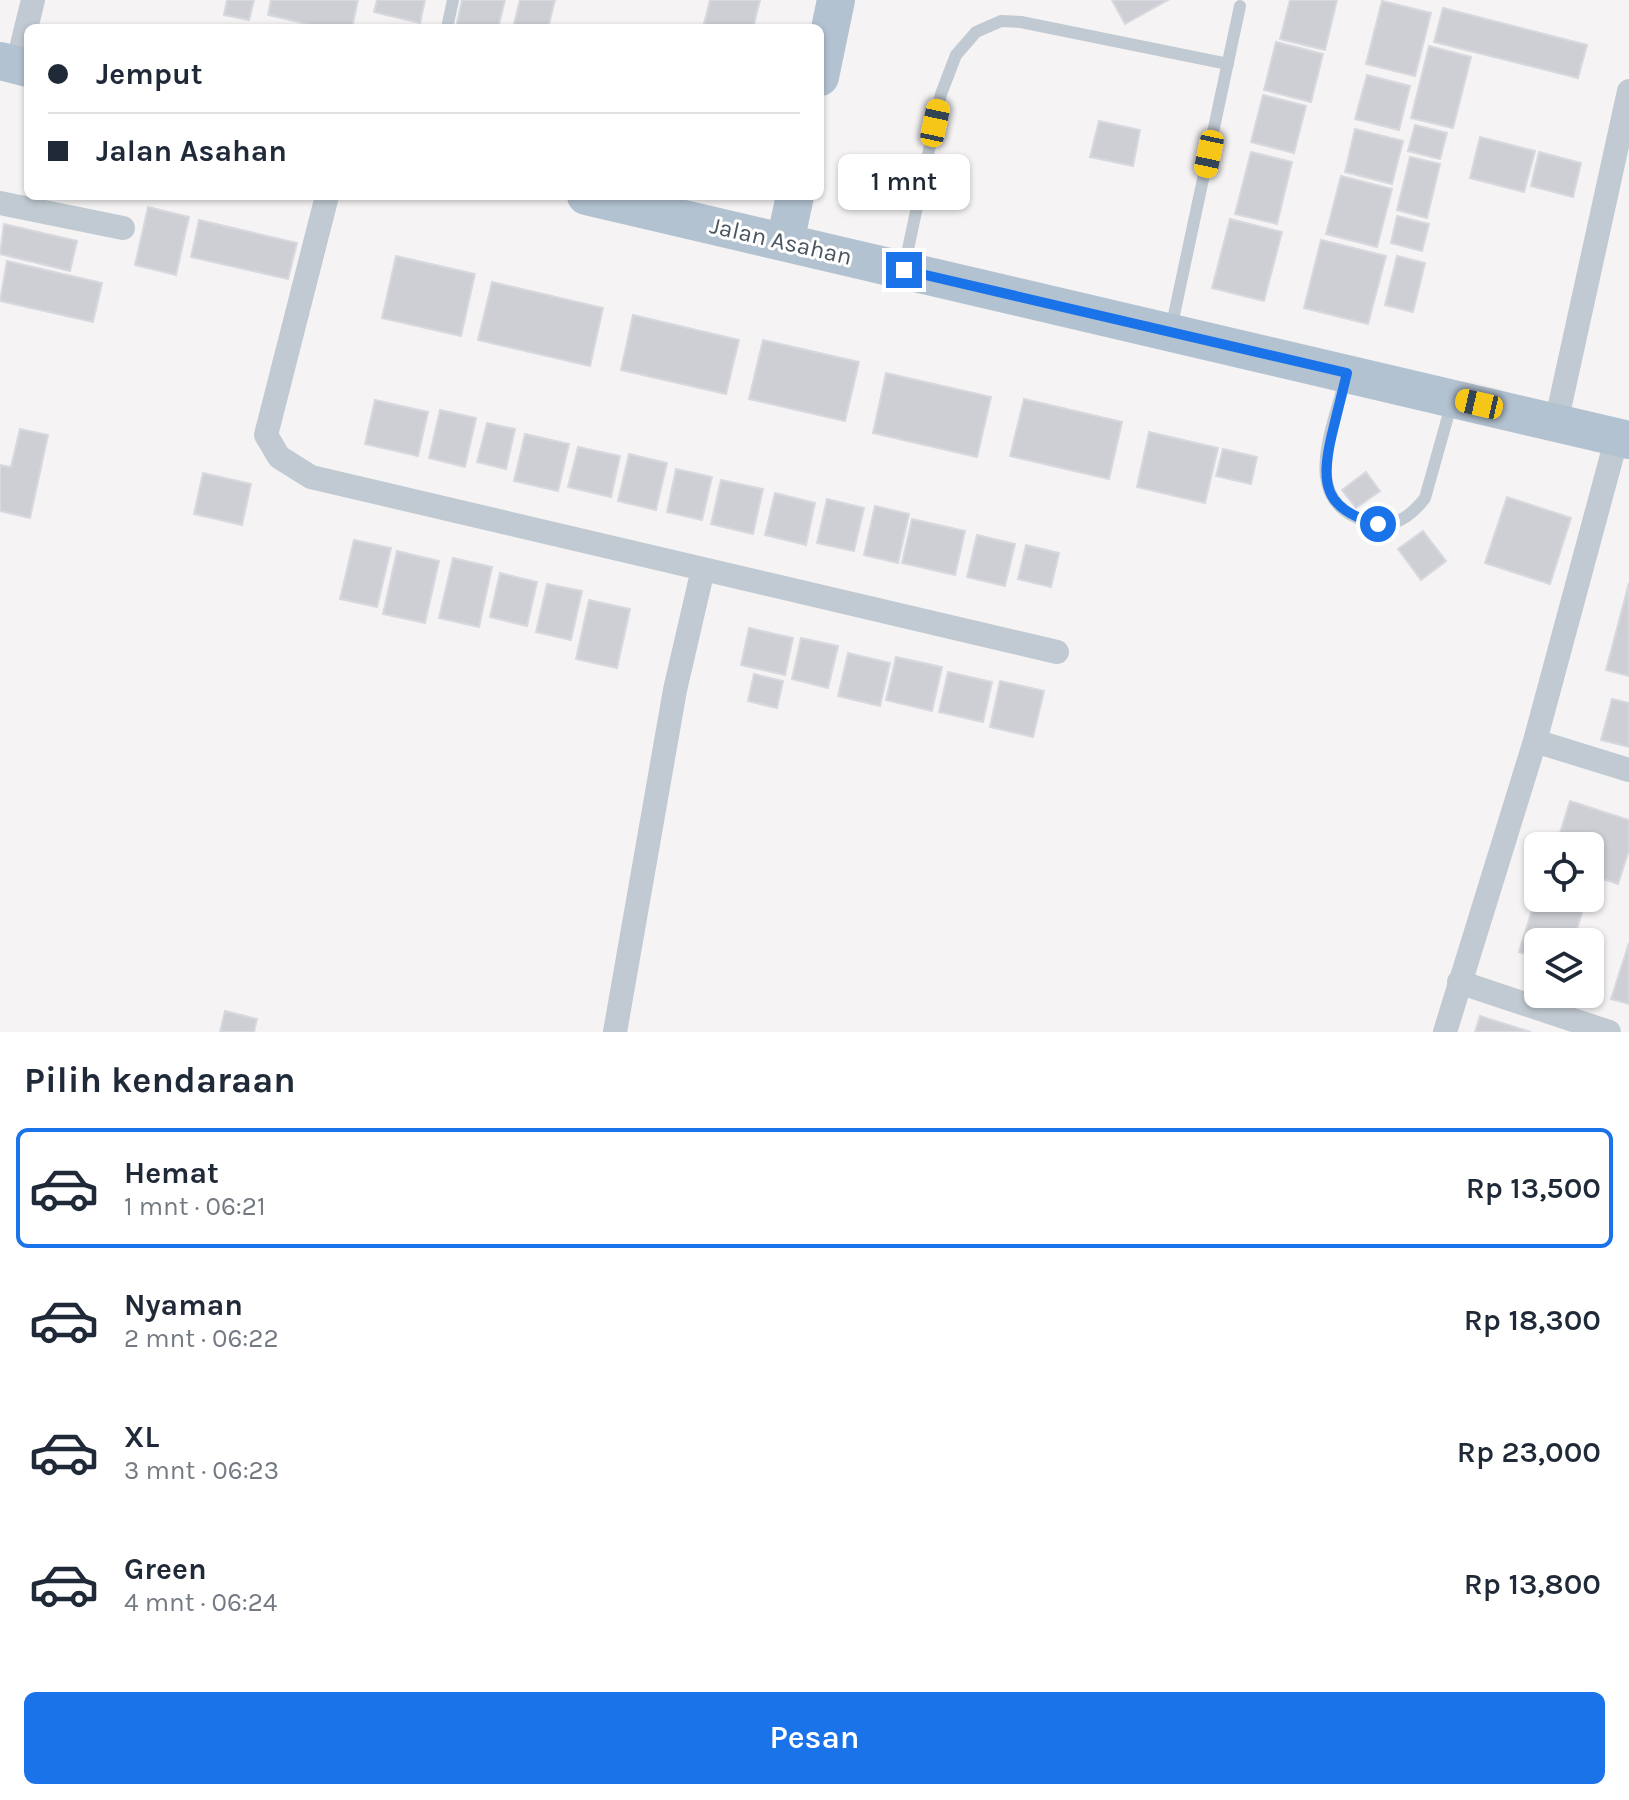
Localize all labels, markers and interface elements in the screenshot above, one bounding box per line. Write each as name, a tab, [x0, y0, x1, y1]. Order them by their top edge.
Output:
text: Jemput	[96, 56, 203, 92]
car	[918, 97, 952, 149]
car	[1192, 128, 1226, 180]
text: Jalan Asahan	[96, 133, 287, 169]
callout: 1 mnt	[838, 154, 970, 210]
text: 1 mnt	[871, 166, 937, 197]
street label: Jalan Asahan	[707, 211, 855, 271]
route end	[886, 252, 922, 288]
car	[1453, 387, 1505, 421]
route start	[1360, 506, 1396, 542]
map controls	[1524, 832, 1604, 1008]
button: locate	[1524, 832, 1604, 912]
button: layers	[1524, 928, 1604, 1008]
text: Pilih kendaraan	[24, 1059, 296, 1101]
icon: car	[28, 1152, 100, 1224]
text: Hemat	[124, 1155, 219, 1191]
text: Rp 13,500	[1466, 1170, 1601, 1206]
text: 1 mnt · 06:21	[124, 1191, 266, 1222]
icon: car	[28, 1284, 100, 1356]
text: Nyaman	[124, 1287, 243, 1323]
text: Rp 18,300	[1464, 1302, 1601, 1338]
text: 2 mnt · 06:22	[124, 1323, 278, 1354]
icon: car	[28, 1416, 100, 1488]
text: XL	[124, 1419, 159, 1455]
text: Rp 23,000	[1457, 1434, 1601, 1470]
text: 3 mnt · 06:23	[124, 1455, 279, 1486]
icon: car	[28, 1548, 100, 1620]
text: Green	[124, 1551, 207, 1587]
text: Rp 13,800	[1464, 1566, 1601, 1602]
text: 4 mnt · 06:24	[124, 1587, 277, 1618]
button: Pesan	[24, 1692, 1605, 1784]

